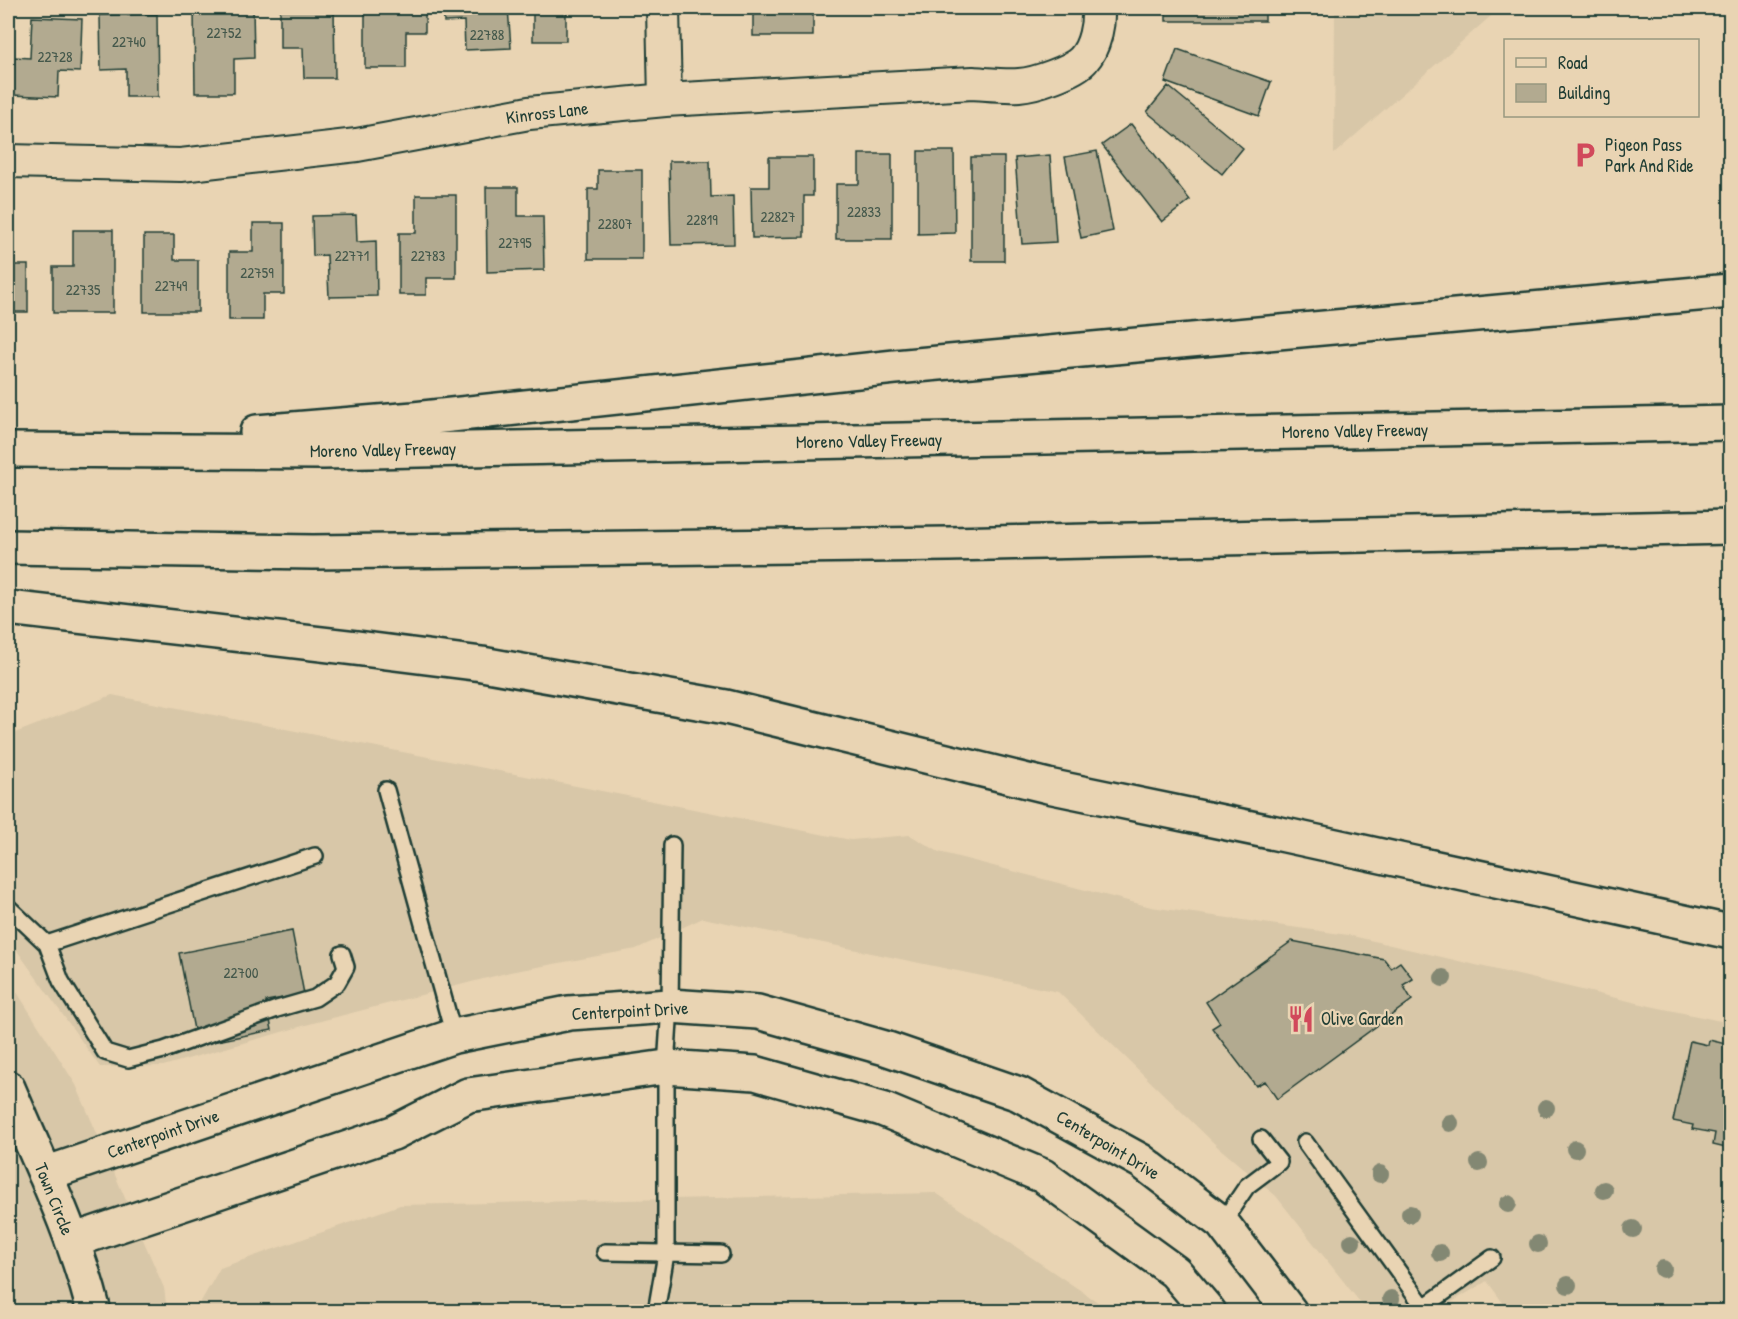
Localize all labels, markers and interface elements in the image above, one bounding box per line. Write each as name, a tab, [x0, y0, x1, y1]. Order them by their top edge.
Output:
house number: 22752	[207, 22, 241, 43]
house number: 22788	[470, 24, 504, 45]
house number: 22740	[112, 31, 146, 52]
legend	[1504, 39, 1699, 117]
house number: 22728	[38, 46, 72, 67]
text: Road	[1558, 50, 1588, 75]
text: Building	[1558, 80, 1610, 105]
street label: Kinross Lane	[504, 95, 590, 130]
place label: Pigeon Pass Park And Ride	[1605, 132, 1694, 178]
parking icon: Pigeon Pass Park And Ride	[1570, 140, 1600, 170]
house number: 22833	[847, 201, 881, 222]
house number: 22827	[761, 206, 795, 227]
house number: 22819	[686, 209, 718, 230]
house number: 22807	[598, 213, 632, 234]
house number: 22795	[498, 232, 532, 253]
house number: 22771	[335, 245, 369, 266]
house number: 22783	[411, 245, 446, 266]
house number: 22759	[240, 262, 274, 283]
house number: 22749	[155, 275, 188, 296]
house number: 22735	[66, 279, 101, 300]
street label: Moreno Valley Freeway	[1282, 417, 1429, 444]
street label: Moreno Valley Freeway	[796, 427, 943, 454]
street label: Moreno Valley Freeway	[310, 436, 457, 463]
house number: 22700	[224, 962, 259, 983]
street label: Centerpoint Drive	[571, 995, 689, 1026]
restaurant icon: Olive Garden	[1286, 1004, 1316, 1034]
place label: Olive Garden	[1321, 1006, 1403, 1031]
street label: Centerpoint Drive	[104, 1103, 222, 1164]
street label: Centerpoint Drive	[1052, 1104, 1165, 1185]
street label: Town Circle	[29, 1159, 80, 1239]

